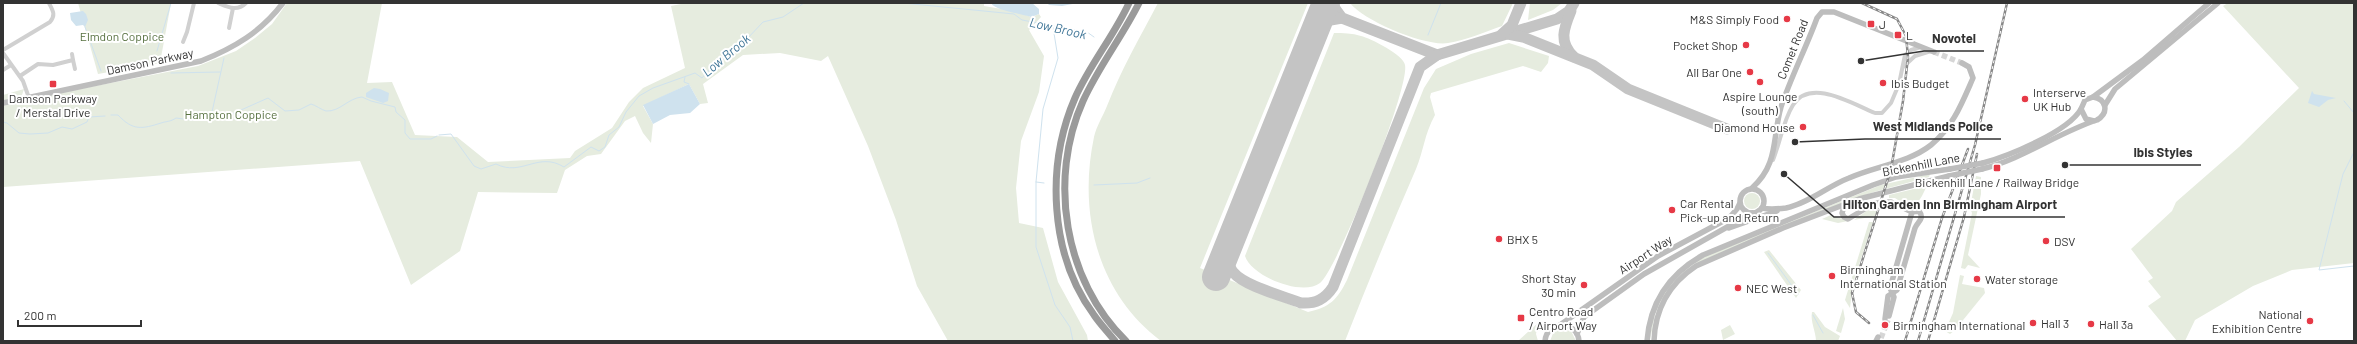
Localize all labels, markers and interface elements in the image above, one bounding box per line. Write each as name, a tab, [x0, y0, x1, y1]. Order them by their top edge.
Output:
place label: M&S Simply Food	[1690, 12, 1779, 26]
water label: Low Brook	[1028, 14, 1089, 42]
marker: M&S Simply Food	[1782, 14, 1792, 24]
street label: Comet Road	[1774, 17, 1810, 81]
place label: J	[1879, 17, 1886, 31]
marker: J	[1866, 19, 1876, 29]
callout: Novotel	[1924, 26, 1984, 51]
place label: L	[1906, 28, 1913, 42]
park label: Elmdon Coppice	[80, 29, 164, 43]
water label: Low Brook	[699, 30, 754, 80]
marker: L	[1893, 30, 1903, 40]
text: Novotel	[1932, 30, 1976, 46]
place label: Pocket Shop	[1673, 38, 1738, 52]
marker: Pocket Shop	[1741, 40, 1751, 50]
street label: Damson Parkway	[105, 45, 195, 77]
place label: All Bar One	[1686, 65, 1742, 79]
marker: All Bar One	[1745, 67, 1755, 77]
place label: Ibis Budget	[1891, 76, 1949, 90]
marker: Aspire Lounge (south)	[1755, 77, 1765, 87]
marker: Ibis Budget	[1878, 78, 1888, 88]
marker: Damson Parkway / Merstal Drive	[48, 79, 58, 89]
place label: Interserve UK Hub	[2033, 85, 2086, 113]
place label: Aspire Lounge (south)	[1723, 89, 1797, 117]
place label: Damson Parkway / Merstal Drive	[9, 91, 98, 119]
marker: Interserve UK Hub	[2020, 94, 2030, 104]
park label: Hampton Coppice	[185, 107, 277, 121]
callout: West Midlands Police	[1865, 114, 2001, 139]
text: West Midlands Police	[1873, 118, 1993, 134]
place label: Diamond House	[1714, 120, 1795, 134]
marker: Diamond House	[1798, 122, 1808, 132]
callout: Ibis Styles	[2126, 140, 2201, 165]
text: Ibis Styles	[2133, 144, 2193, 160]
street label: Bickenhill Lane	[1881, 150, 1961, 178]
marker: Bickenhill Lane / Railway Bridge	[1992, 163, 2002, 173]
place label: Bickenhill Lane / Railway Bridge	[1915, 175, 2079, 189]
callout: Hilton Garden Inn Birmingham Airport	[1834, 192, 2065, 217]
place label: Car Rental Pick-up and Return	[1680, 196, 1779, 224]
text: Hilton Garden Inn Birmingham Airport	[1843, 196, 2057, 212]
marker: Car Rental Pick-up and Return	[1667, 205, 1677, 215]
street label: Airport Way	[1616, 231, 1675, 276]
place label: BHX 5	[1507, 232, 1538, 246]
marker: BHX 5	[1494, 234, 1504, 244]
place label: DSV	[2054, 234, 2075, 248]
marker: DSV	[2041, 236, 2051, 246]
place label: Birmingham International Station	[1840, 262, 1947, 290]
place label: Short Stay 30 min	[1522, 271, 1576, 299]
marker: Birmingham International Station	[1827, 271, 1837, 281]
place label: Water storage	[1985, 272, 2058, 286]
marker: Water storage	[1972, 274, 1982, 284]
marker: Short Stay 30 min	[1579, 280, 1589, 290]
place label: NEC West	[1746, 281, 1797, 295]
marker: NEC West	[1733, 283, 1743, 293]
scale bar	[18, 302, 141, 328]
place label: Centro Road / Airport Way	[1529, 304, 1597, 332]
place label: National Exhibition Centre	[2212, 307, 2302, 335]
text: 200 m	[24, 308, 56, 322]
marker: Centro Road / Airport Way	[1516, 313, 1526, 323]
place label: Hall 3	[2041, 316, 2069, 330]
marker: National Exhibition Centre	[2305, 316, 2315, 326]
place label: Hall 3a	[2099, 317, 2133, 331]
place label: Birmingham International	[1893, 318, 2025, 332]
marker: Hall 3	[2028, 318, 2038, 328]
marker: Hall 3a	[2086, 319, 2096, 329]
marker: Birmingham International	[1880, 320, 1890, 330]

